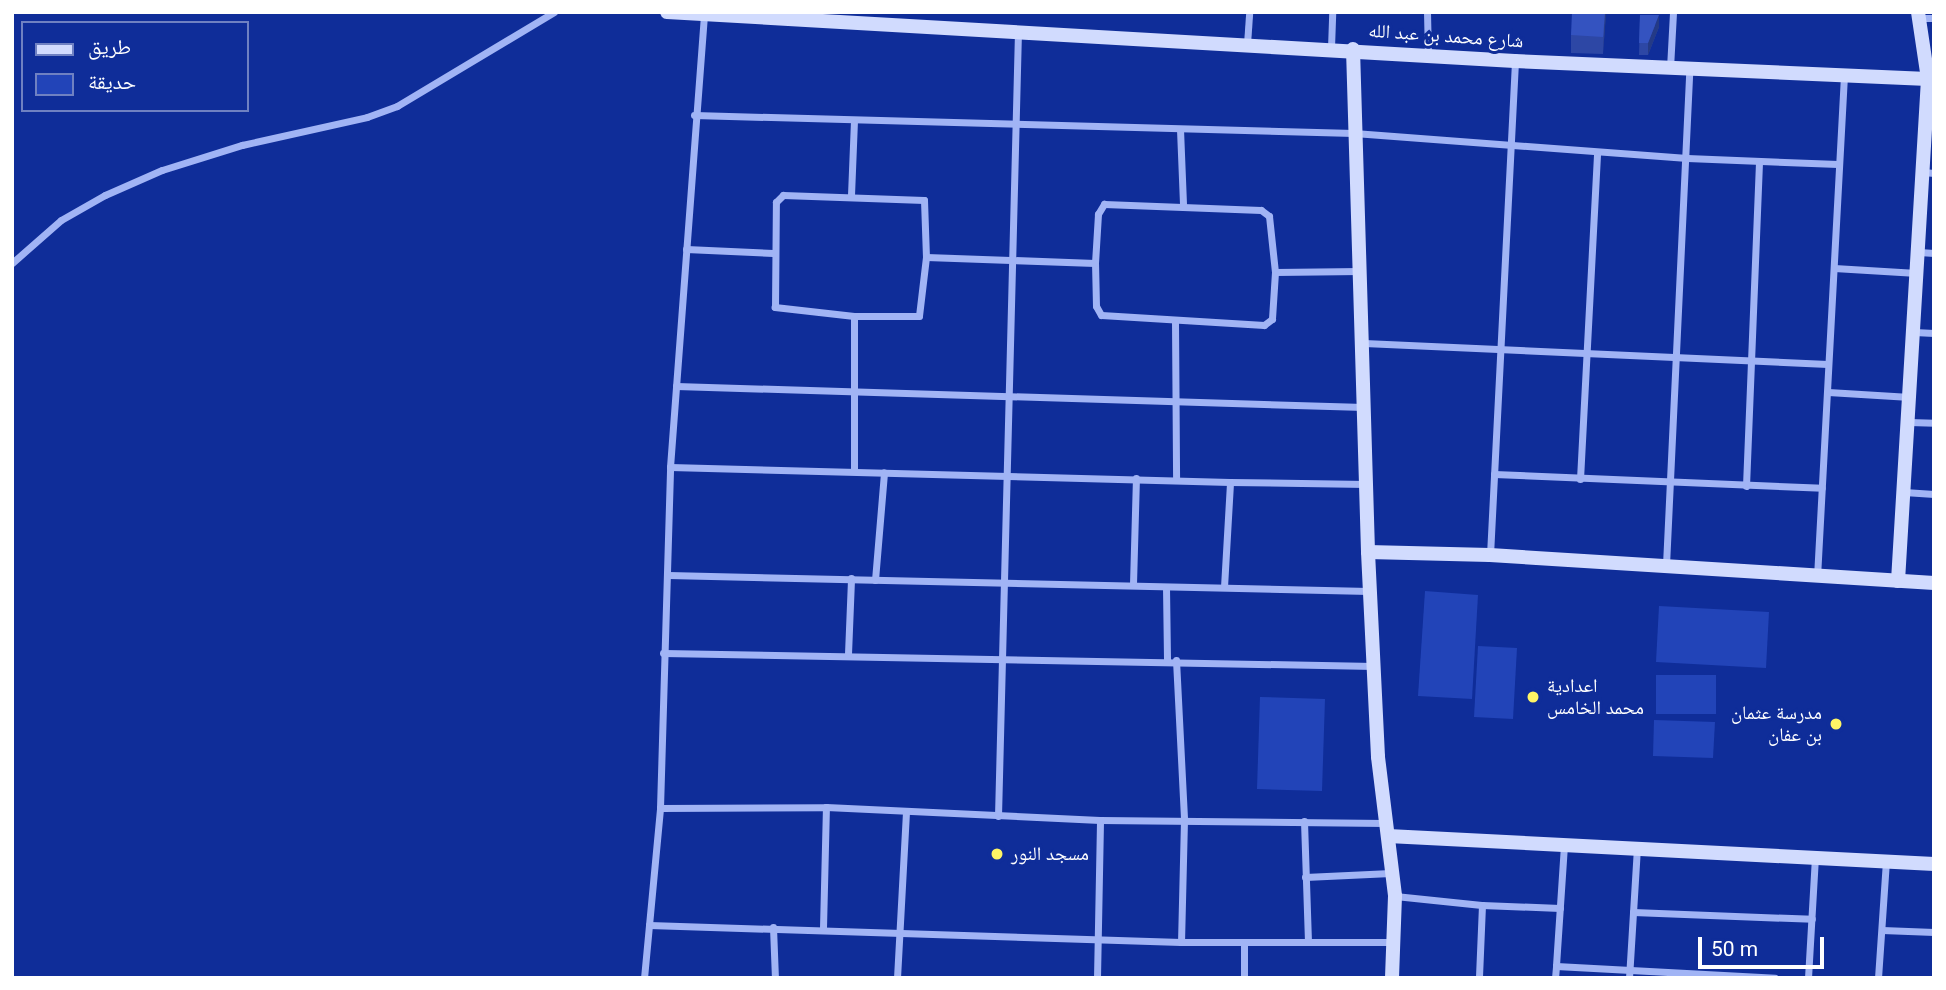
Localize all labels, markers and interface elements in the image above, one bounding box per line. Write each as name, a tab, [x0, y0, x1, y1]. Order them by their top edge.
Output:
street label: شارع محمد بن عبد الله	[1368, 19, 1524, 53]
legend	[21, 21, 248, 112]
text: طريق	[88, 35, 131, 59]
text: حديقة	[88, 70, 136, 94]
place label: اعدادية محمد الخامس	[1547, 675, 1644, 719]
marker: اعدادية محمد الخامس	[1525, 689, 1541, 705]
place label: مدرسة عثمان بن عفان	[1731, 702, 1822, 746]
marker: مدرسة عثمان بن عفان	[1828, 716, 1844, 732]
place label: مسجد النور	[1011, 843, 1089, 865]
marker: مسجد النور	[989, 846, 1005, 862]
scale bar	[1701, 923, 1827, 967]
text: 50 m	[1711, 937, 1758, 961]

